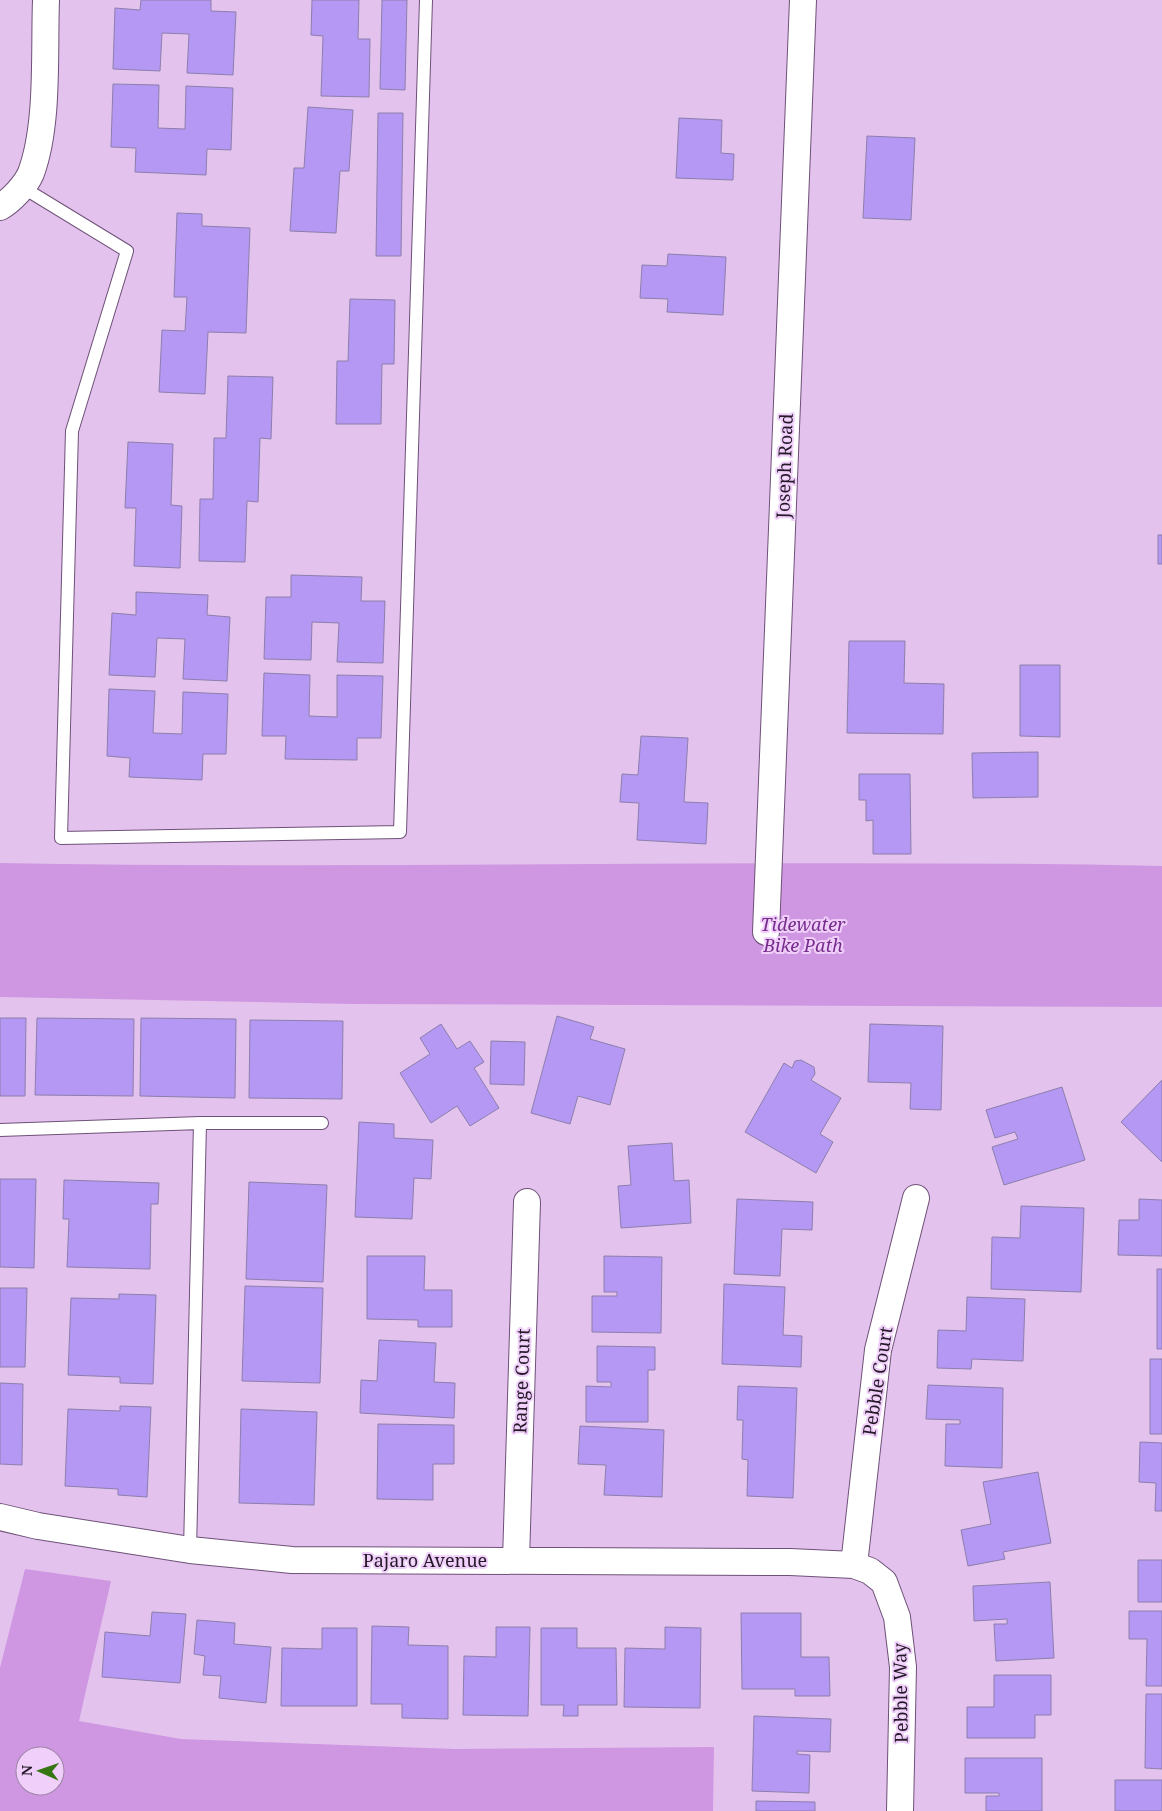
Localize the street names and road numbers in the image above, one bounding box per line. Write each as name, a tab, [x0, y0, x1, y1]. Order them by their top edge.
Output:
street label: Joseph Road	[770, 413, 798, 520]
street label: Pebble Court	[857, 1325, 897, 1437]
street label: Range Court	[507, 1328, 535, 1434]
street label: Pajaro Avenue	[363, 1548, 487, 1572]
street label: Pebble Way	[887, 1642, 913, 1743]

